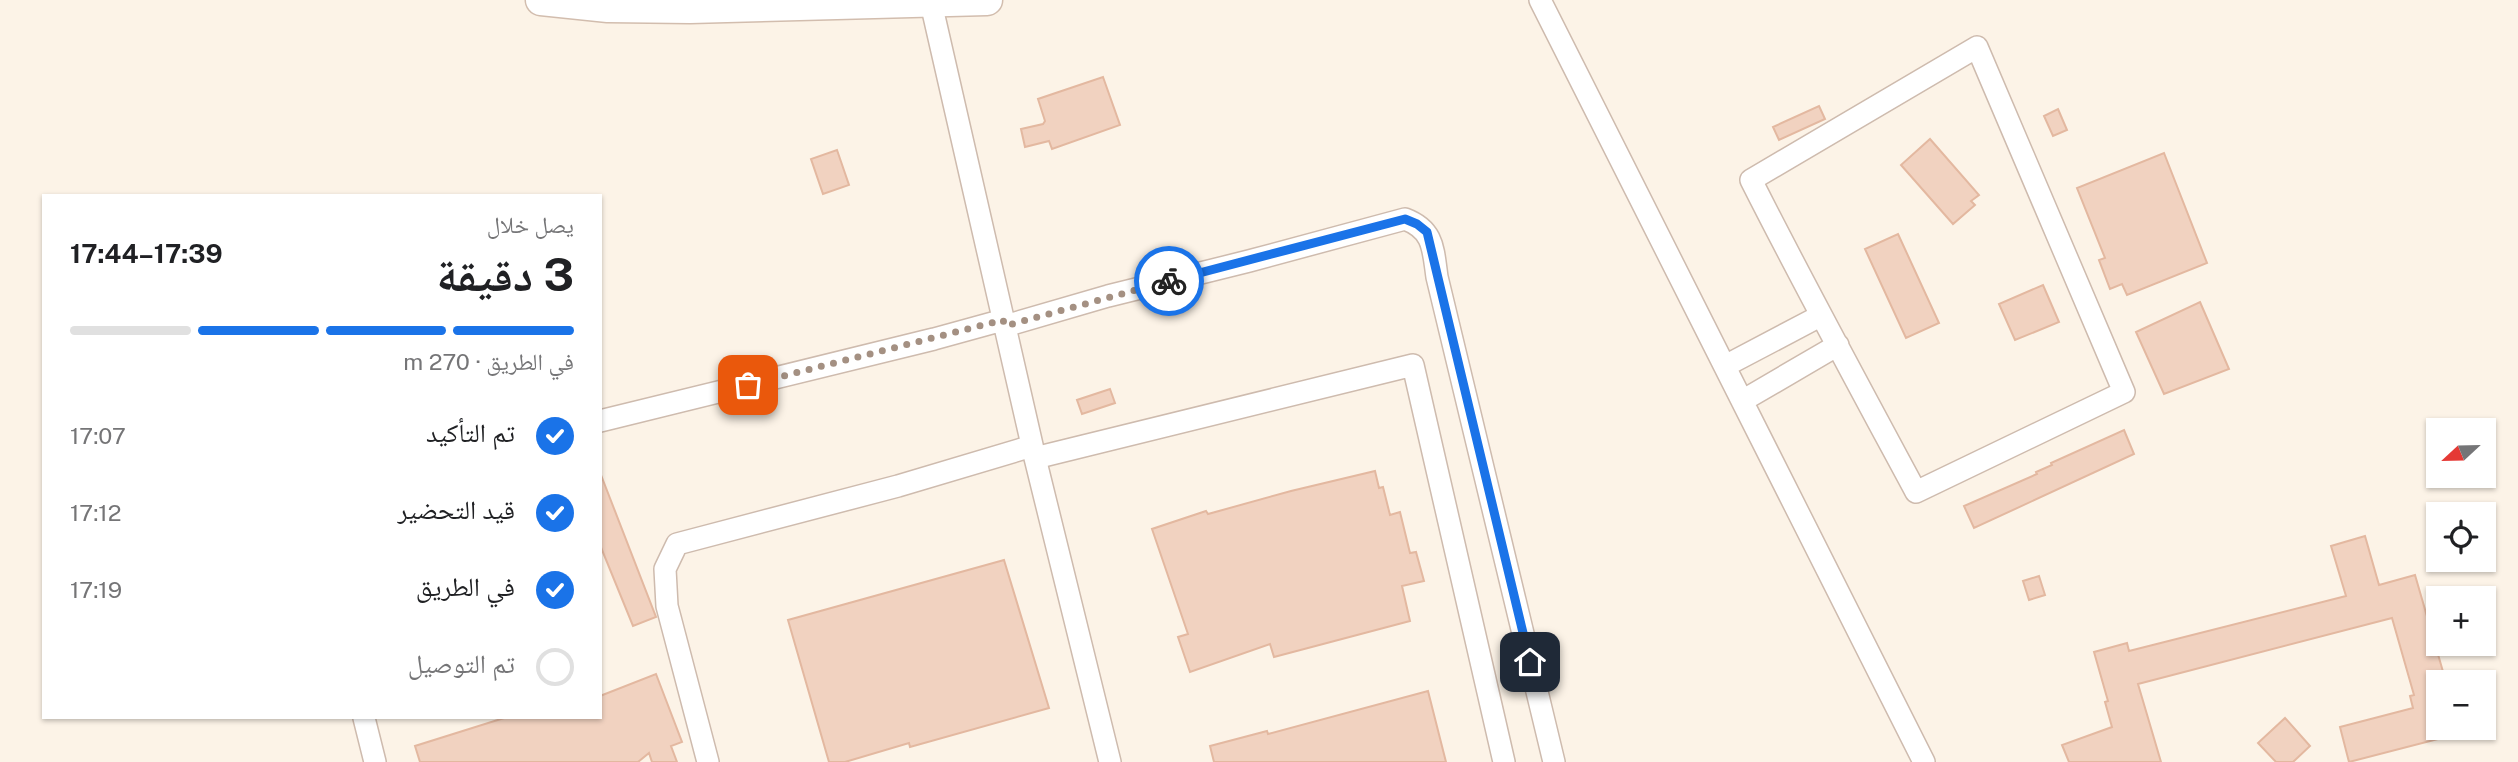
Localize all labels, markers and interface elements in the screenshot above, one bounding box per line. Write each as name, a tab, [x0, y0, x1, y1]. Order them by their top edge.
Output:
text: يصل خلال	[487, 211, 574, 238]
text: 17:39–17:44	[70, 238, 223, 269]
courier	[1134, 246, 1204, 316]
text: 3 دقيقة	[436, 247, 574, 301]
icon: bike	[1150, 262, 1188, 300]
text: في الطريق · 270 m	[403, 348, 574, 375]
pin	[718, 355, 778, 415]
icon: bag	[729, 366, 767, 404]
text: تم التأكيد	[426, 417, 515, 448]
icon: check	[536, 417, 574, 455]
north arrow	[2426, 418, 2496, 488]
map controls	[2426, 418, 2496, 740]
text: 17:07	[70, 422, 126, 449]
text: قيد التحضير	[398, 494, 515, 525]
icon: check	[536, 494, 574, 532]
text: 17:12	[70, 499, 121, 526]
button: locate	[2426, 502, 2496, 572]
text: في الطريق	[416, 571, 515, 602]
icon: check	[536, 571, 574, 609]
text: 17:19	[70, 576, 122, 603]
button: +	[2426, 586, 2496, 656]
pin	[1500, 632, 1560, 692]
icon: home	[1511, 643, 1549, 681]
text: تم التوصيل	[408, 648, 515, 679]
button: −	[2426, 670, 2496, 740]

